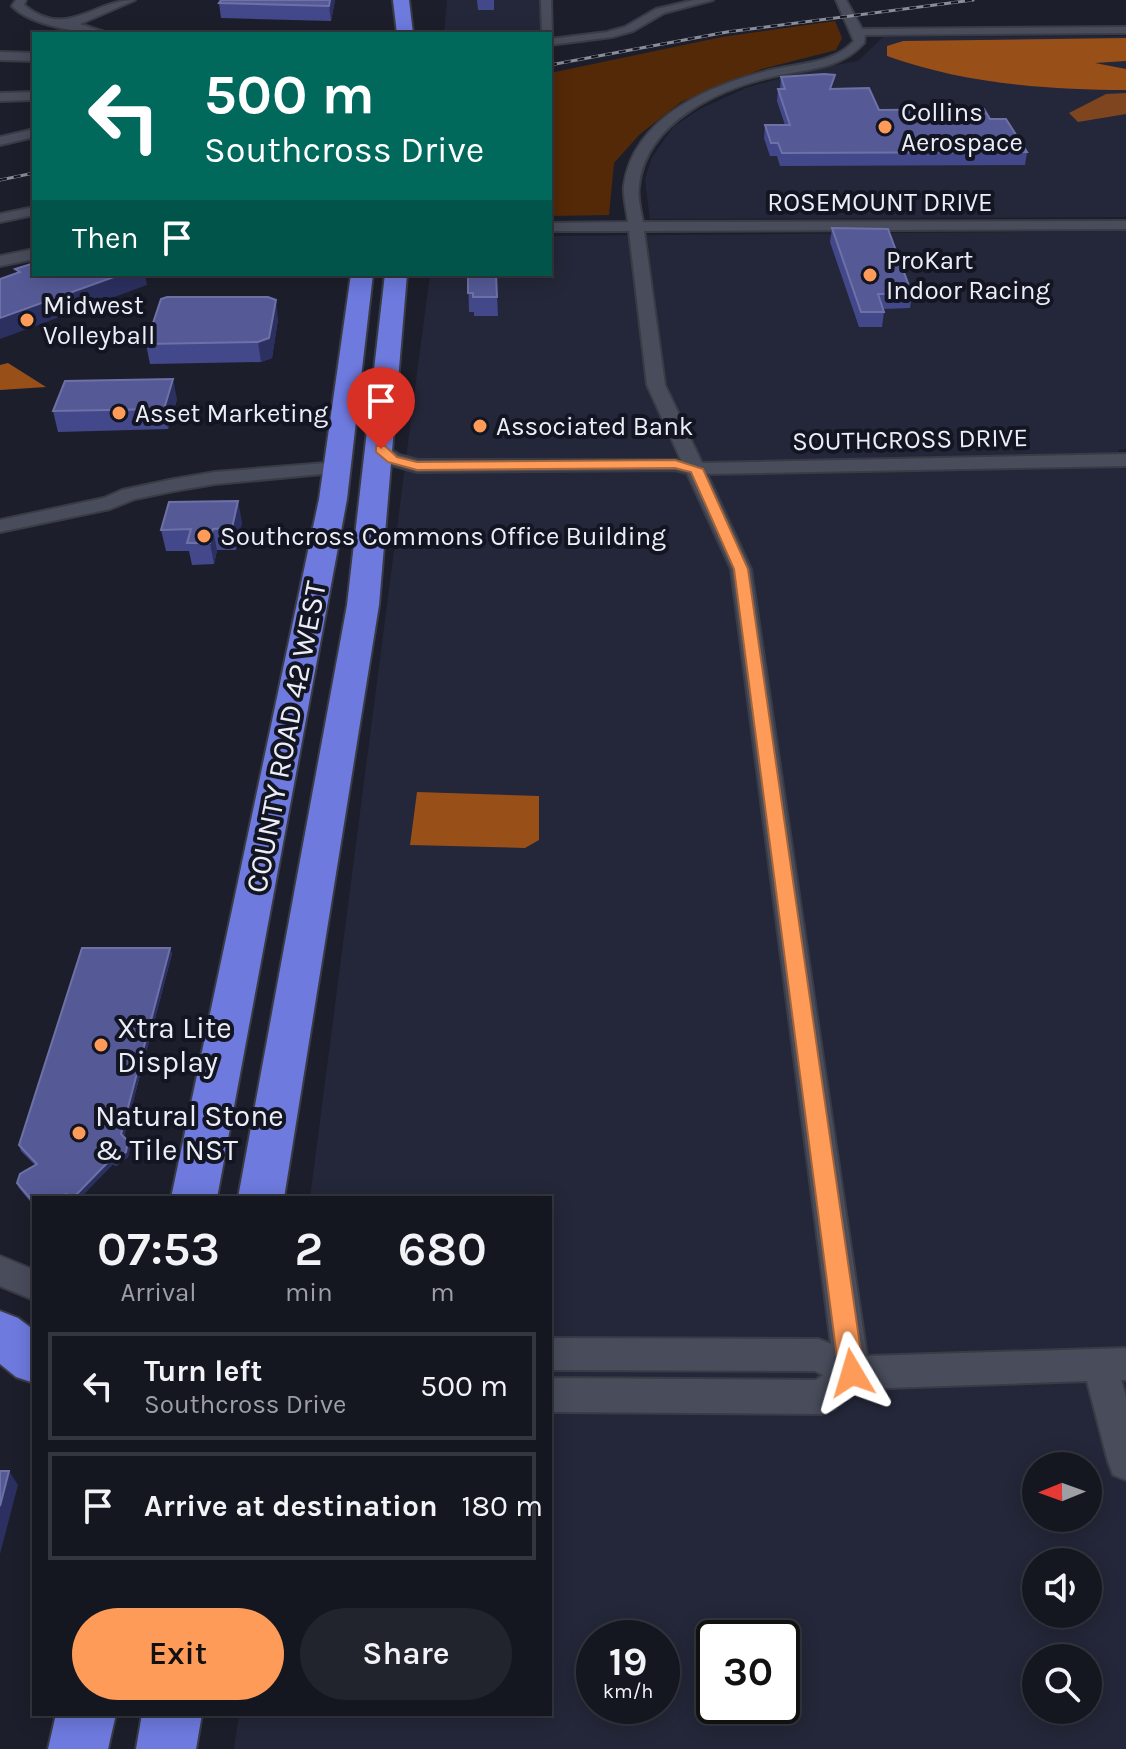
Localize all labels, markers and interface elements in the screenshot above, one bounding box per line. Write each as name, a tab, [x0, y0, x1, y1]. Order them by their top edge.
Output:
text: 500 m	[204, 62, 375, 127]
icon: left	[72, 64, 176, 168]
place label: Collins Aerospace	[901, 97, 1023, 158]
marker: Collins Aerospace	[876, 118, 894, 136]
text: Southcross Drive	[204, 129, 484, 171]
street label: ROSEMOUNT DRIVE	[767, 187, 993, 218]
icon: arrive	[155, 216, 199, 260]
text: Then	[72, 220, 139, 256]
place label: ProKart Indoor Racing	[886, 245, 1050, 306]
marker: ProKart Indoor Racing	[861, 266, 879, 284]
place label: Midwest Volleyball	[43, 290, 155, 351]
marker: Midwest Volleyball	[18, 311, 36, 329]
pin	[347, 367, 415, 449]
icon: arrive	[359, 379, 403, 423]
place label: Asset Marketing	[135, 398, 329, 429]
marker: Asset Marketing	[110, 404, 128, 422]
place label: Associated Bank	[496, 411, 693, 442]
marker: Associated Bank	[471, 417, 489, 435]
street label: SOUTHCROSS DRIVE	[792, 422, 1028, 457]
place label: Southcross Commons Office Building	[220, 521, 666, 552]
marker: Southcross Commons Office Building	[195, 527, 213, 545]
street label: COUNTY ROAD 42 WEST	[238, 578, 334, 896]
place label: Xtra Lite Display	[117, 1010, 232, 1080]
marker: Xtra Lite Display	[92, 1036, 110, 1054]
place label: Natural Stone & Tile NST	[95, 1098, 284, 1168]
marker: Natural Stone & Tile NST	[70, 1124, 88, 1142]
text: 07:53	[97, 1221, 220, 1277]
text: 2	[295, 1221, 323, 1277]
text: 680	[398, 1221, 487, 1277]
text: Arrival	[120, 1277, 197, 1308]
text: min	[285, 1277, 333, 1308]
text: m	[430, 1277, 455, 1308]
position arrow	[810, 1331, 894, 1415]
text: Turn left	[144, 1353, 262, 1389]
icon: left	[76, 1364, 120, 1408]
text: 500 m	[420, 1368, 508, 1404]
text: Southcross Drive	[144, 1389, 346, 1420]
north arrow	[1022, 1452, 1102, 1532]
map controls	[1022, 1452, 1102, 1724]
icon: arrive	[76, 1484, 120, 1528]
text: Arrive at destination	[144, 1488, 438, 1524]
text: 180 m	[462, 1488, 543, 1524]
button: sound	[1022, 1548, 1102, 1628]
button: Exit	[72, 1608, 284, 1700]
button: Share	[300, 1608, 512, 1700]
speed limit sign: 30	[696, 1620, 800, 1724]
text: 19	[609, 1638, 647, 1685]
button: search	[1022, 1644, 1102, 1724]
text: km/h	[603, 1680, 653, 1703]

